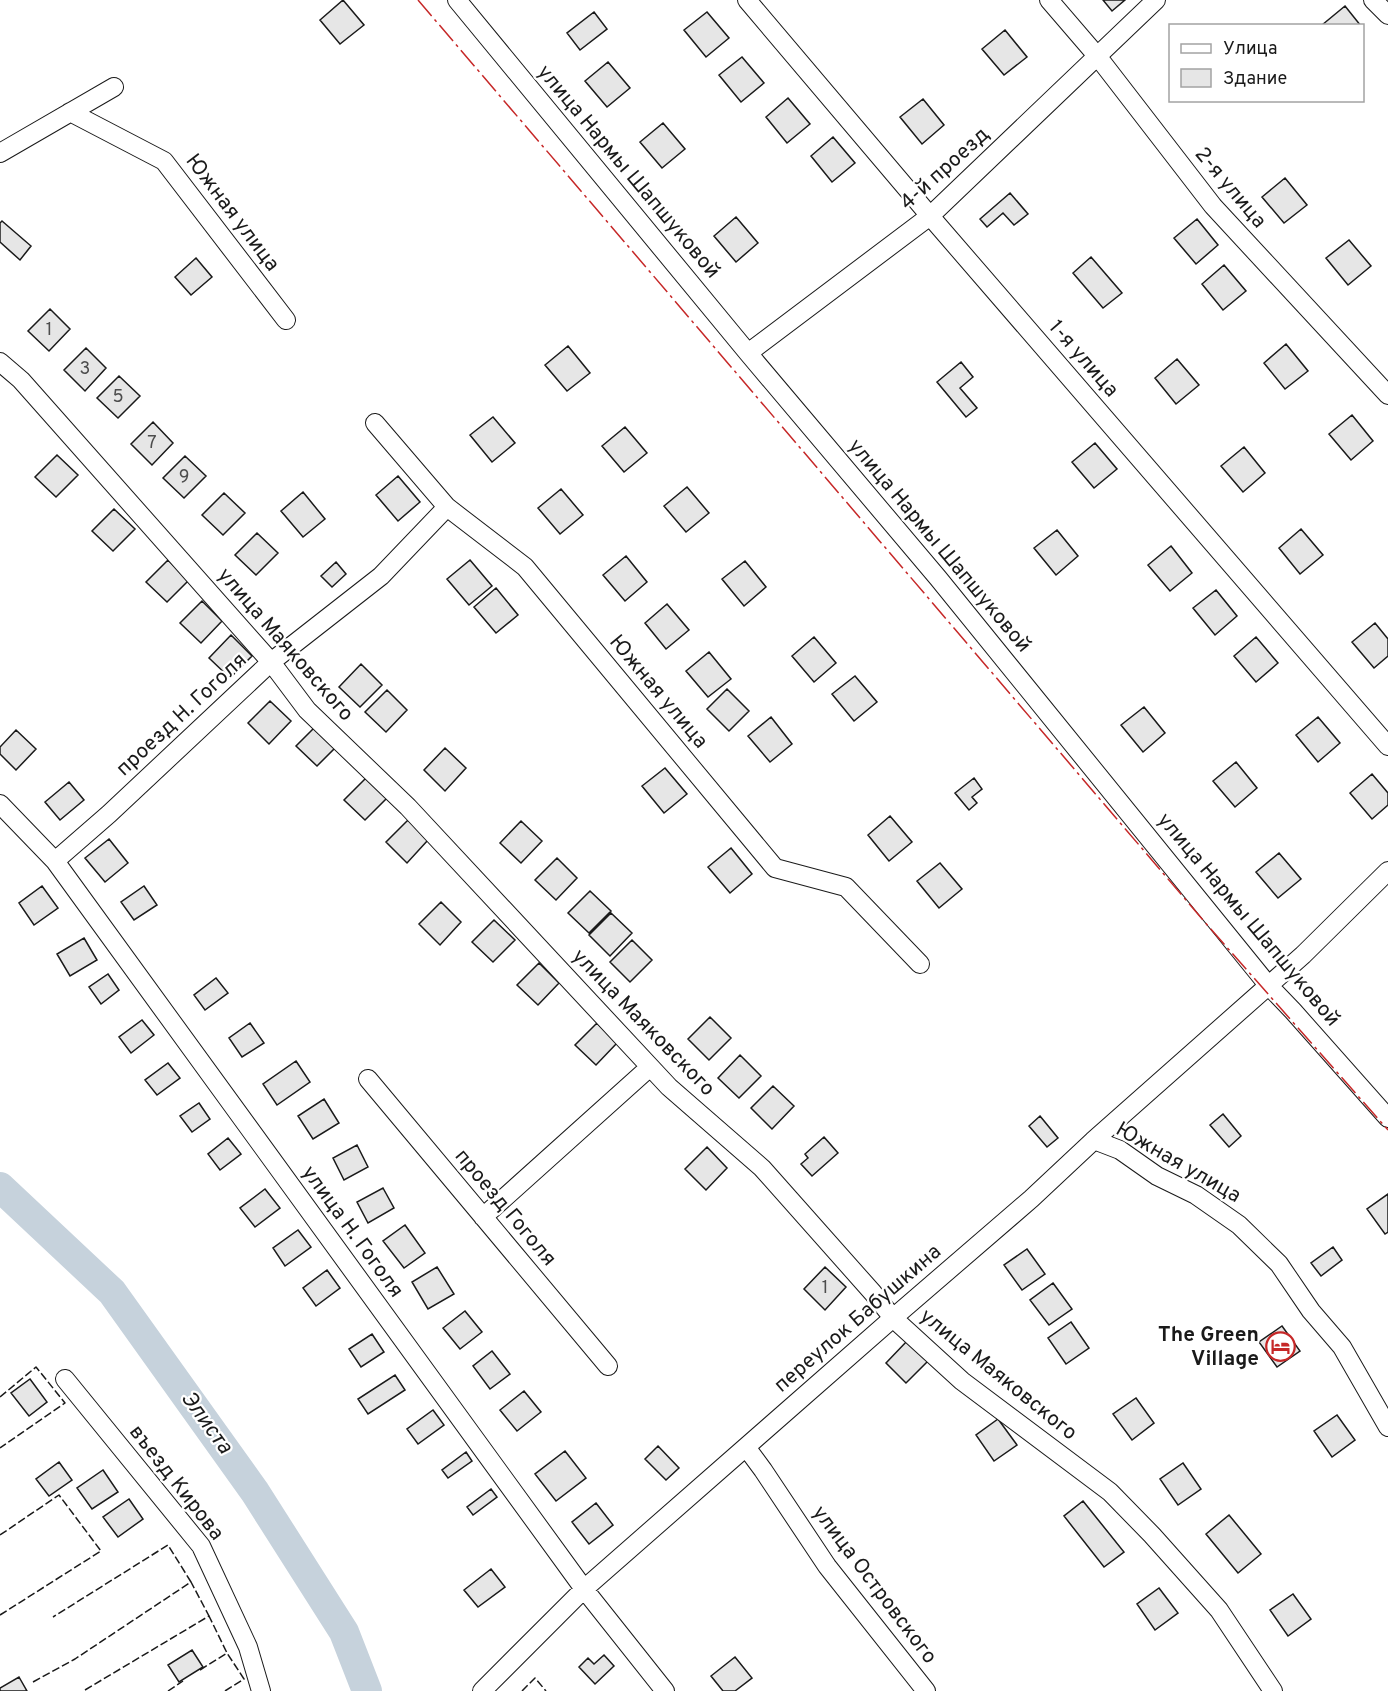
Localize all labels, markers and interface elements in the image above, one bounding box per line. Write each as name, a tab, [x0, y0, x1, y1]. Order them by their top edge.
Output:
legend	[1169, 24, 1364, 102]
text: Улица	[1223, 38, 1277, 61]
street label: улица Нармы Шапшуковой	[531, 59, 725, 285]
text: Здание	[1223, 68, 1287, 91]
street label: 4-й проезд	[894, 122, 996, 216]
street label: 2-я улица	[1188, 142, 1272, 234]
street label: Южная улица	[179, 149, 285, 277]
street label: 1-я улица	[1042, 315, 1124, 403]
house number: 1	[46, 319, 52, 342]
house number: 3	[80, 358, 90, 381]
house number: 5	[112, 386, 124, 409]
house number: 7	[147, 432, 157, 455]
street label: улица Нармы Шапшуковой	[842, 433, 1036, 659]
house number: 9	[179, 466, 189, 489]
street label: улица Маяковского	[211, 563, 359, 727]
street label: Южная улица	[602, 630, 714, 754]
street label: проезд Н. Гоголя	[111, 647, 253, 783]
street label: улица Нармы Шапшуковой	[1151, 807, 1345, 1033]
street label: улица Маяковского	[566, 944, 720, 1102]
street label: Южная улица	[1110, 1116, 1246, 1210]
street label: проезд Гоголя	[448, 1144, 562, 1272]
street label: улица Н. Гоголя	[295, 1161, 409, 1303]
street label: переулок Бабушкина	[769, 1239, 947, 1399]
house number: 1	[822, 1277, 828, 1300]
street label: улица Маяковского	[914, 1303, 1082, 1447]
place label: The Green Village	[1158, 1322, 1259, 1373]
hotel icon: The Green Village	[1264, 1331, 1296, 1363]
water label: Элиста	[174, 1386, 238, 1460]
street label: въезд Кирова	[122, 1420, 230, 1546]
street label: улица Островского	[806, 1500, 942, 1670]

